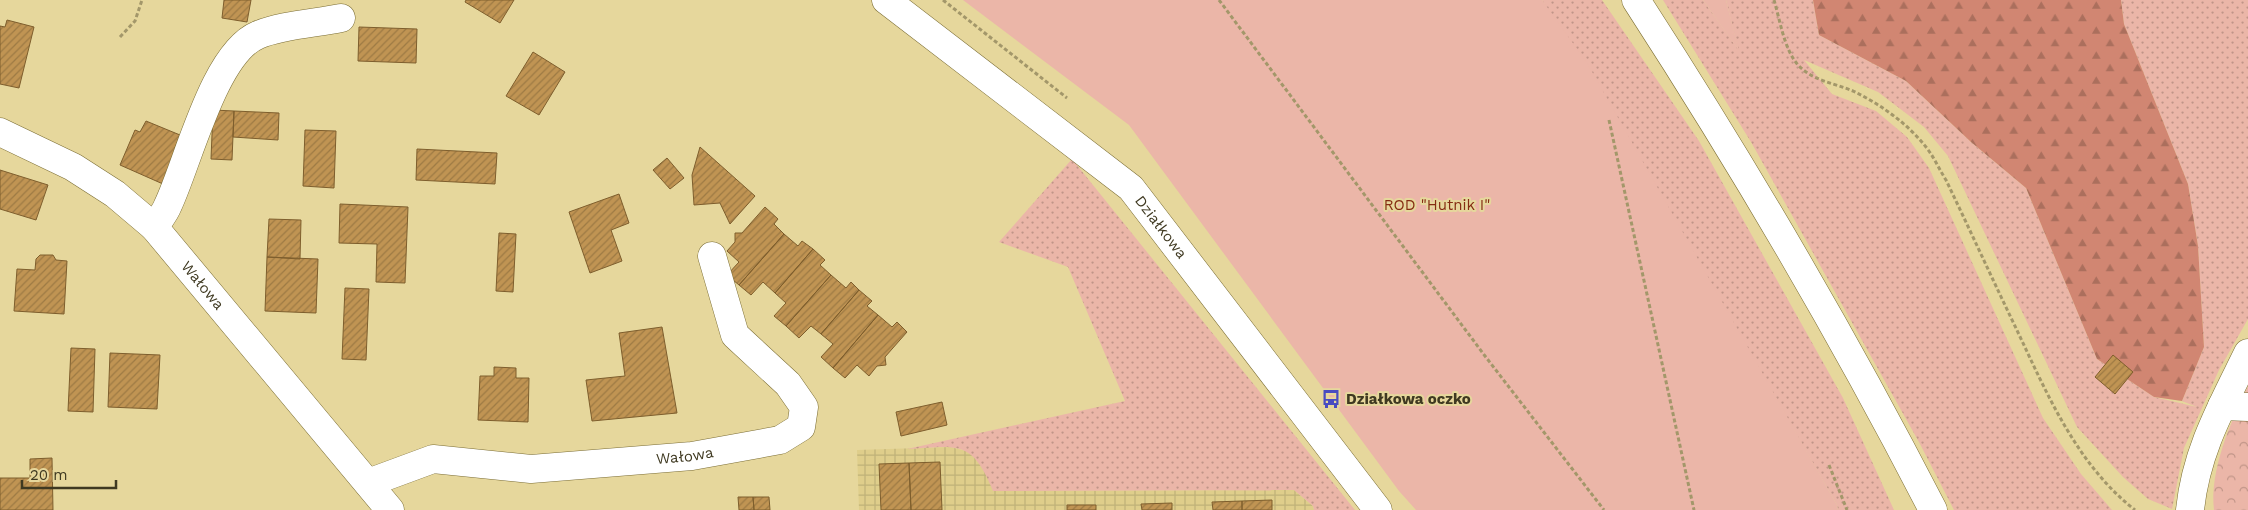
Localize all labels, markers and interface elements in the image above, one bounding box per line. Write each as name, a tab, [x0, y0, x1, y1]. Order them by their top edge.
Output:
street label: Działkowa	[1131, 192, 1191, 263]
park label: ROD "Hutnik I"	[1384, 196, 1490, 214]
street label: Wałowa	[177, 258, 228, 314]
bus stop icon: Działkowa oczko	[1320, 388, 1342, 410]
place label: Działkowa oczko	[1346, 390, 1471, 408]
street label: Wałowa	[655, 443, 715, 468]
scale bar	[22, 458, 116, 490]
text: 20 m	[30, 466, 68, 484]

